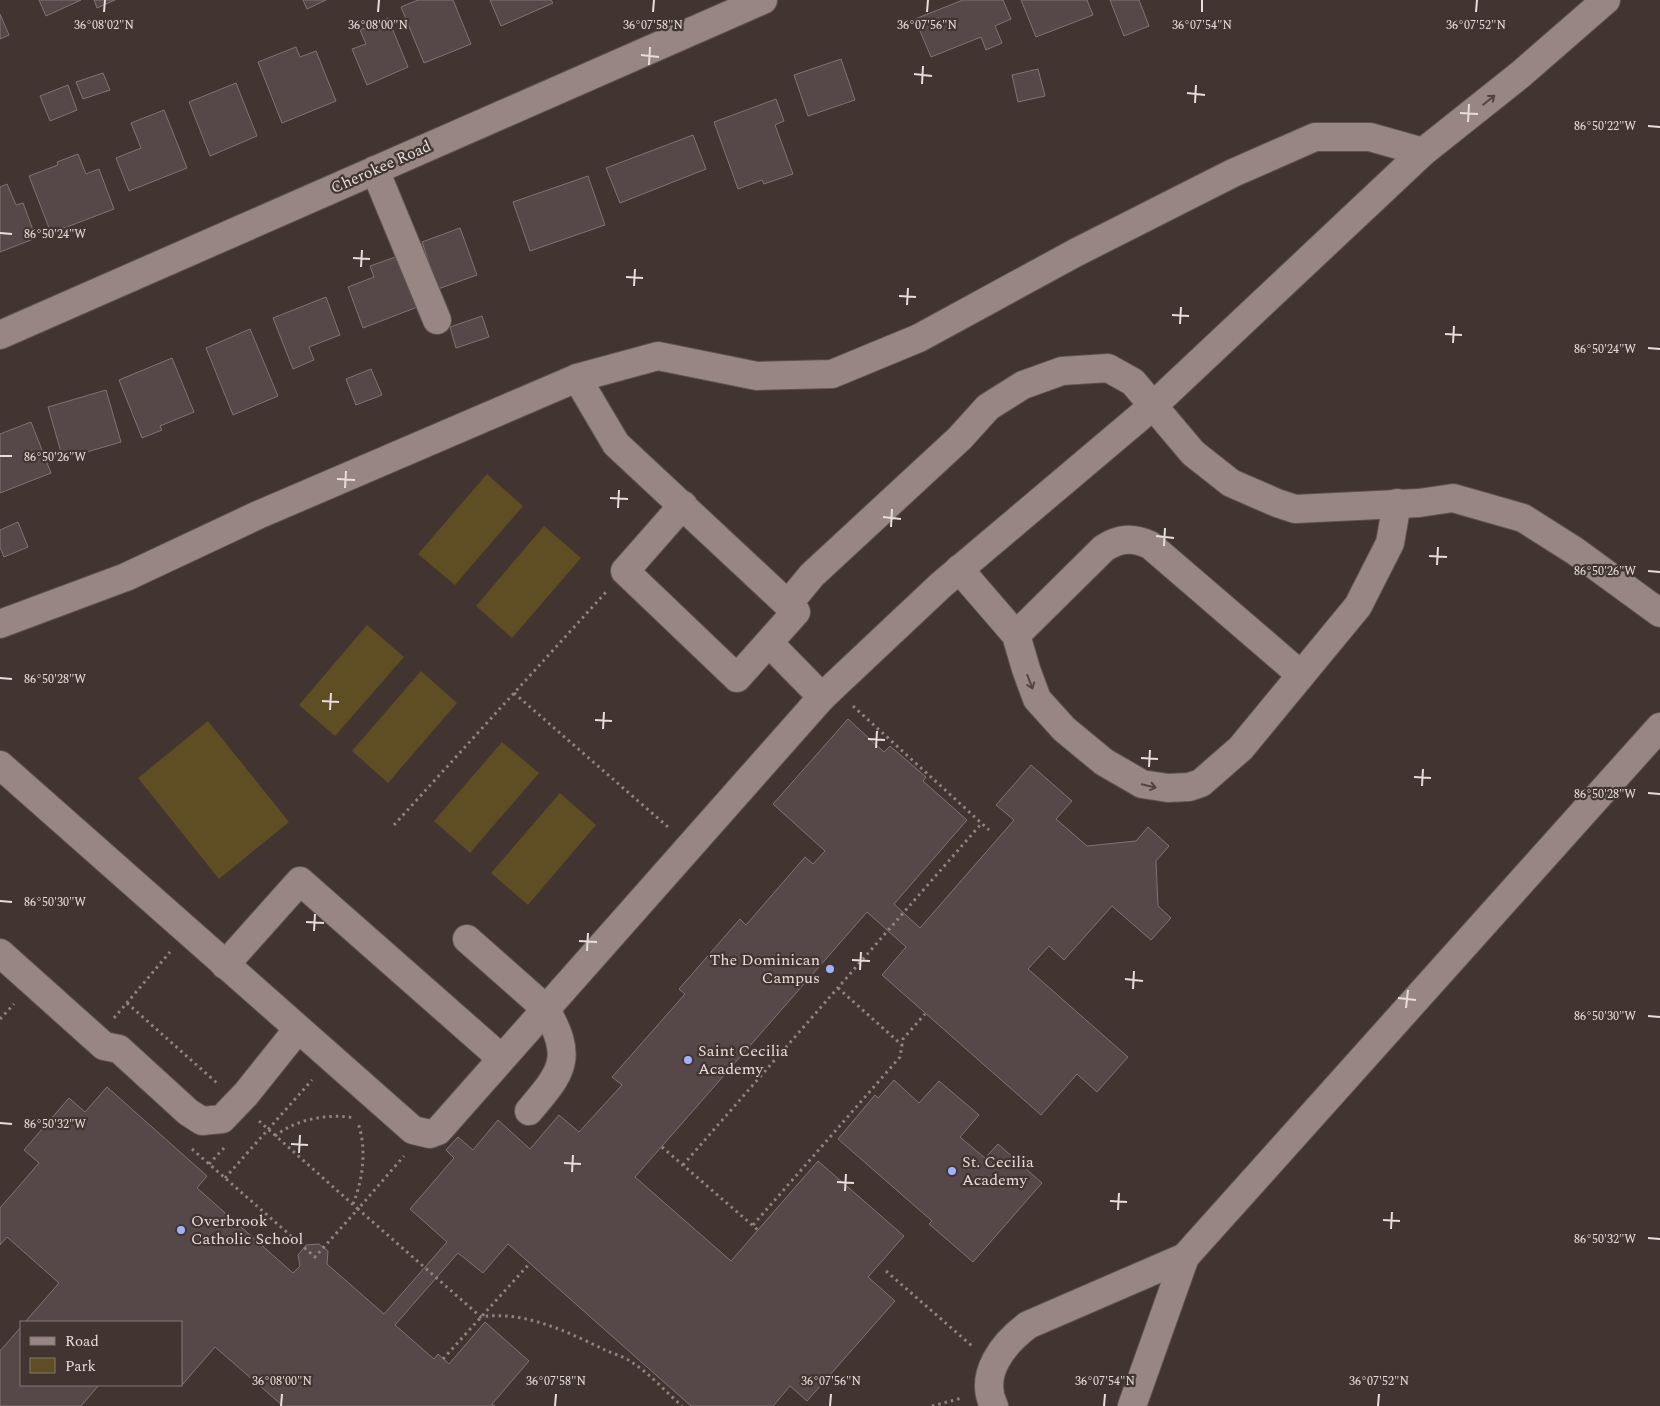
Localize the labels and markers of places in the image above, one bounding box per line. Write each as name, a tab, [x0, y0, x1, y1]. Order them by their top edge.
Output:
place label: The Dominican Campus	[709, 948, 820, 990]
marker: The Dominican Campus	[824, 963, 836, 975]
place label: Saint Cecilia Academy	[698, 1039, 788, 1081]
marker: Saint Cecilia Academy	[682, 1054, 694, 1066]
place label: St. Cecilia Academy	[962, 1150, 1034, 1192]
marker: St. Cecilia Academy	[946, 1165, 958, 1177]
place label: Overbrook Catholic School	[191, 1209, 303, 1251]
marker: Overbrook Catholic School	[175, 1224, 187, 1236]

